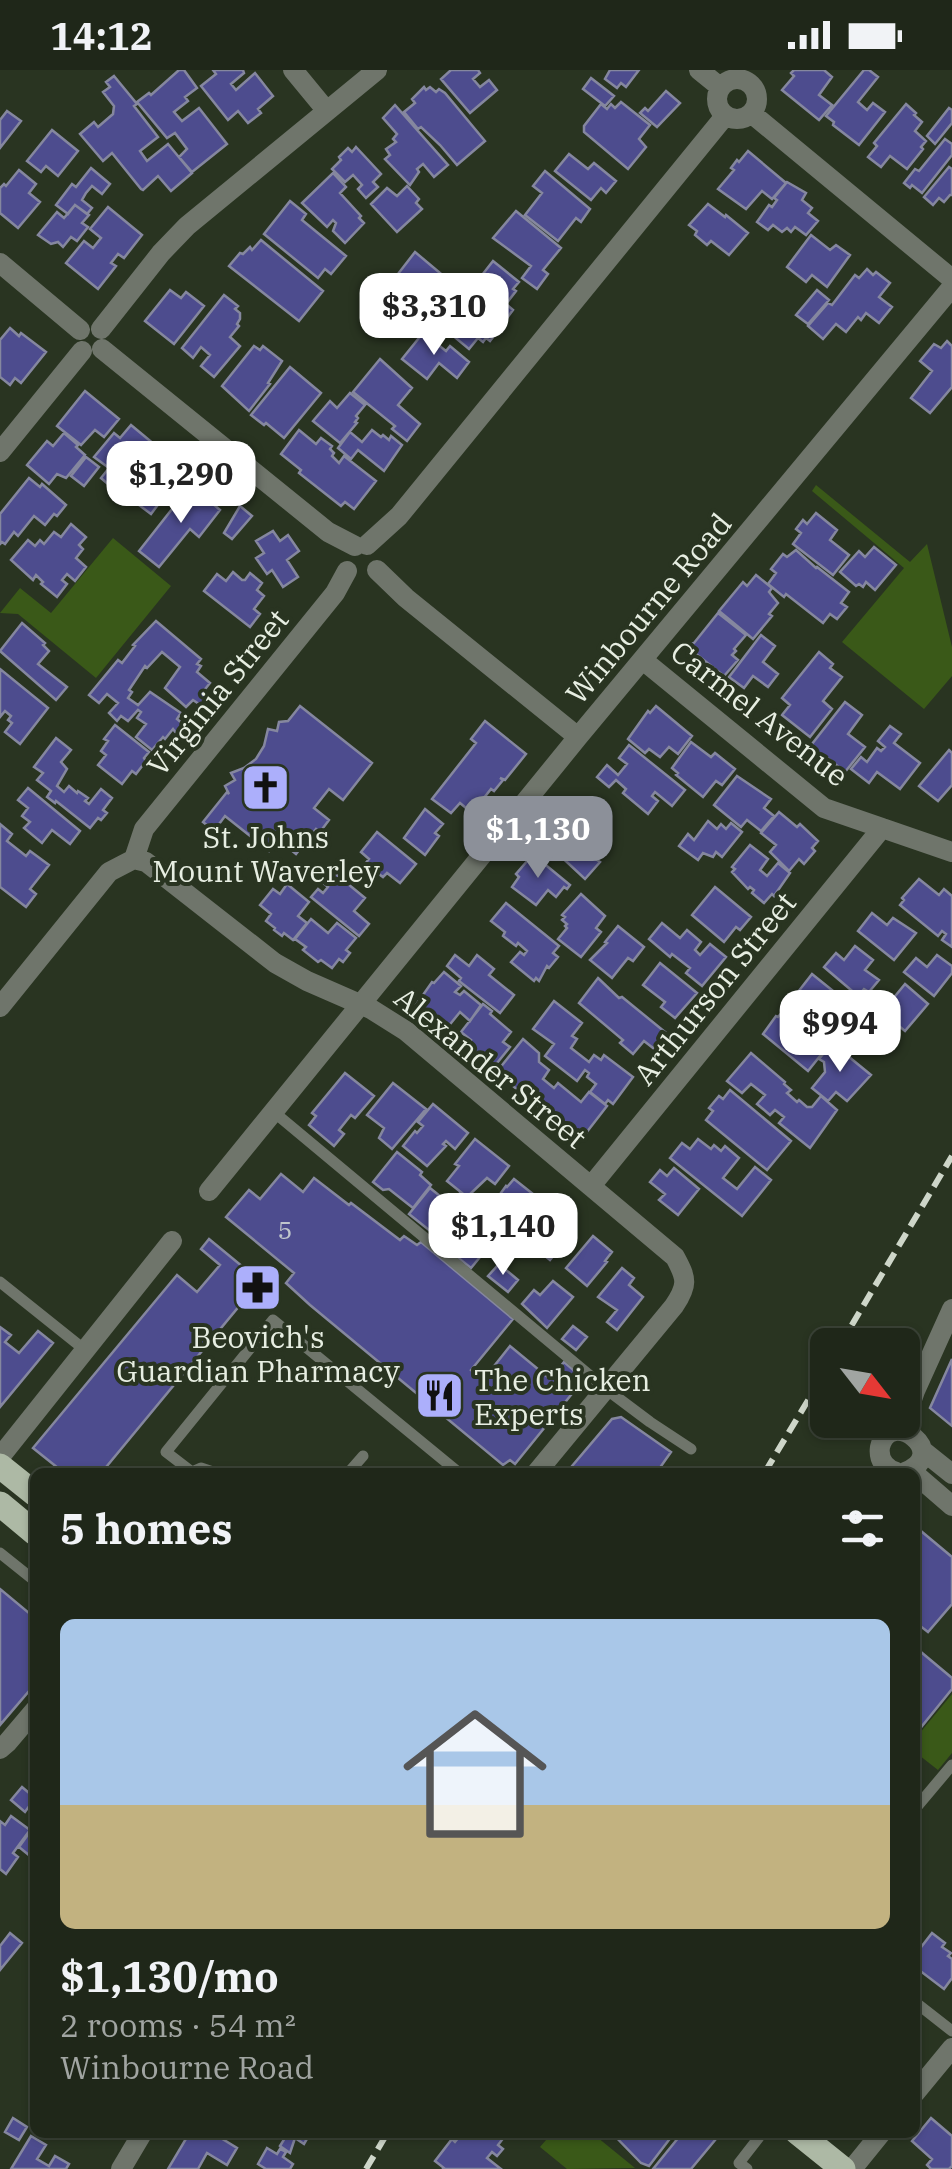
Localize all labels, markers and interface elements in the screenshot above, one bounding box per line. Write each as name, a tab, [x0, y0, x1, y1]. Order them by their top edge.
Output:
text: 14:12	[50, 11, 153, 60]
pin: $3,310	[353, 273, 515, 358]
text: $3,310	[382, 284, 486, 326]
pin: $1,290	[100, 441, 262, 526]
text: $1,290	[129, 452, 233, 494]
street label: Winbourne Road	[557, 504, 739, 712]
street label: Virginia Street	[138, 600, 296, 784]
street label: Carmel Avenue	[663, 631, 857, 795]
church icon: St. Johns Mount Waverley	[240, 761, 292, 813]
pin: $1,130	[457, 796, 619, 881]
text: $1,130	[486, 807, 590, 849]
place label: St. Johns Mount Waverley	[152, 817, 380, 890]
street label: Arthurson Street	[624, 884, 804, 1092]
street label: Alexander Street	[387, 977, 595, 1157]
pin: $994	[781, 990, 899, 1075]
text: $994	[802, 1001, 878, 1043]
pin: $1,140	[422, 1193, 584, 1278]
text: $1,140	[451, 1204, 555, 1246]
house number: 5	[277, 1213, 293, 1246]
pharmacy icon: Beovich's Guardian Pharmacy	[232, 1261, 284, 1313]
place label: Beovich's Guardian Pharmacy	[116, 1317, 400, 1390]
north arrow	[810, 1328, 920, 1438]
map controls	[810, 1328, 920, 1438]
place label: The Chicken Experts	[474, 1360, 651, 1433]
restaurant icon: The Chicken Experts	[413, 1370, 465, 1422]
text: 5 homes	[60, 1501, 233, 1556]
icon: filters	[835, 1501, 890, 1556]
icon: home	[385, 1684, 565, 1864]
text: $1,130/mo	[60, 1949, 279, 2004]
text: 2 rooms · 54 m²	[60, 2004, 296, 2046]
text: Winbourne Road	[60, 2046, 314, 2088]

